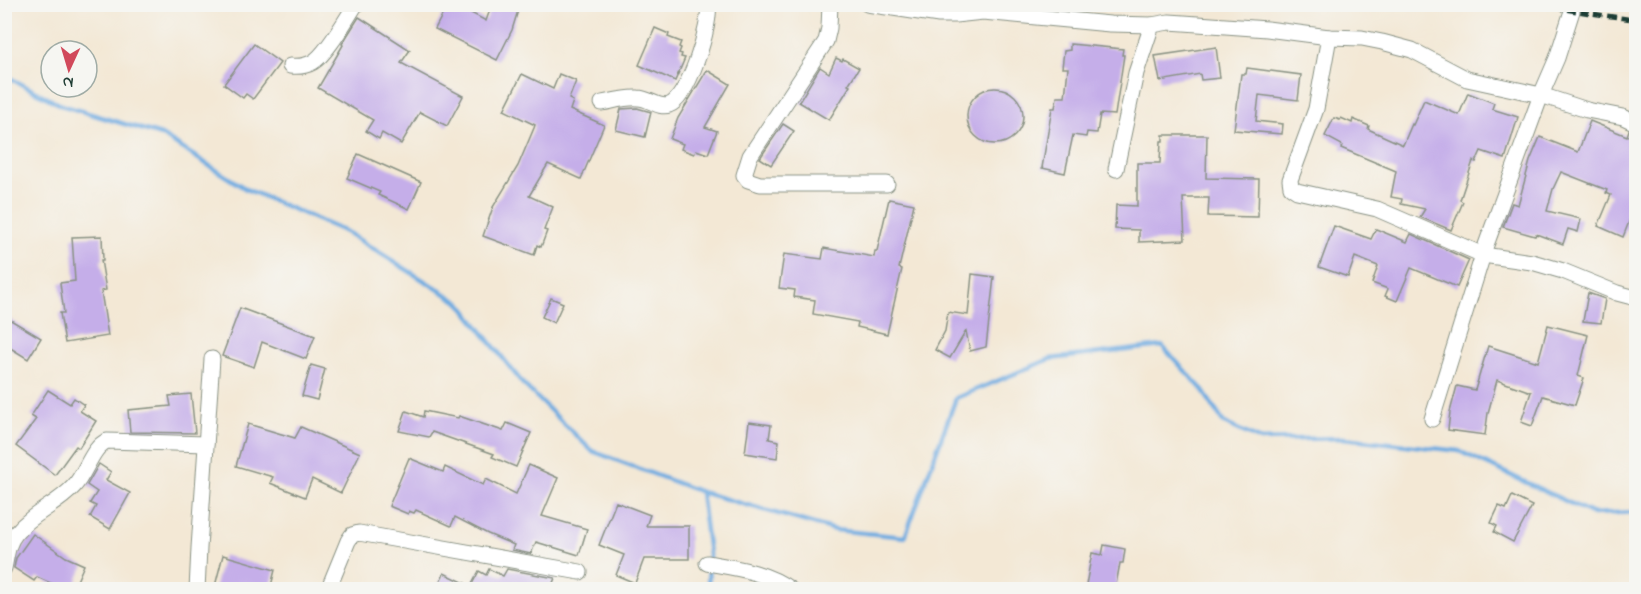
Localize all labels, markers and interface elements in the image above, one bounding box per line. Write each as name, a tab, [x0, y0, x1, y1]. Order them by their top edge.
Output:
north arrow	[39, 39, 99, 99]
text: N	[62, 70, 74, 94]

